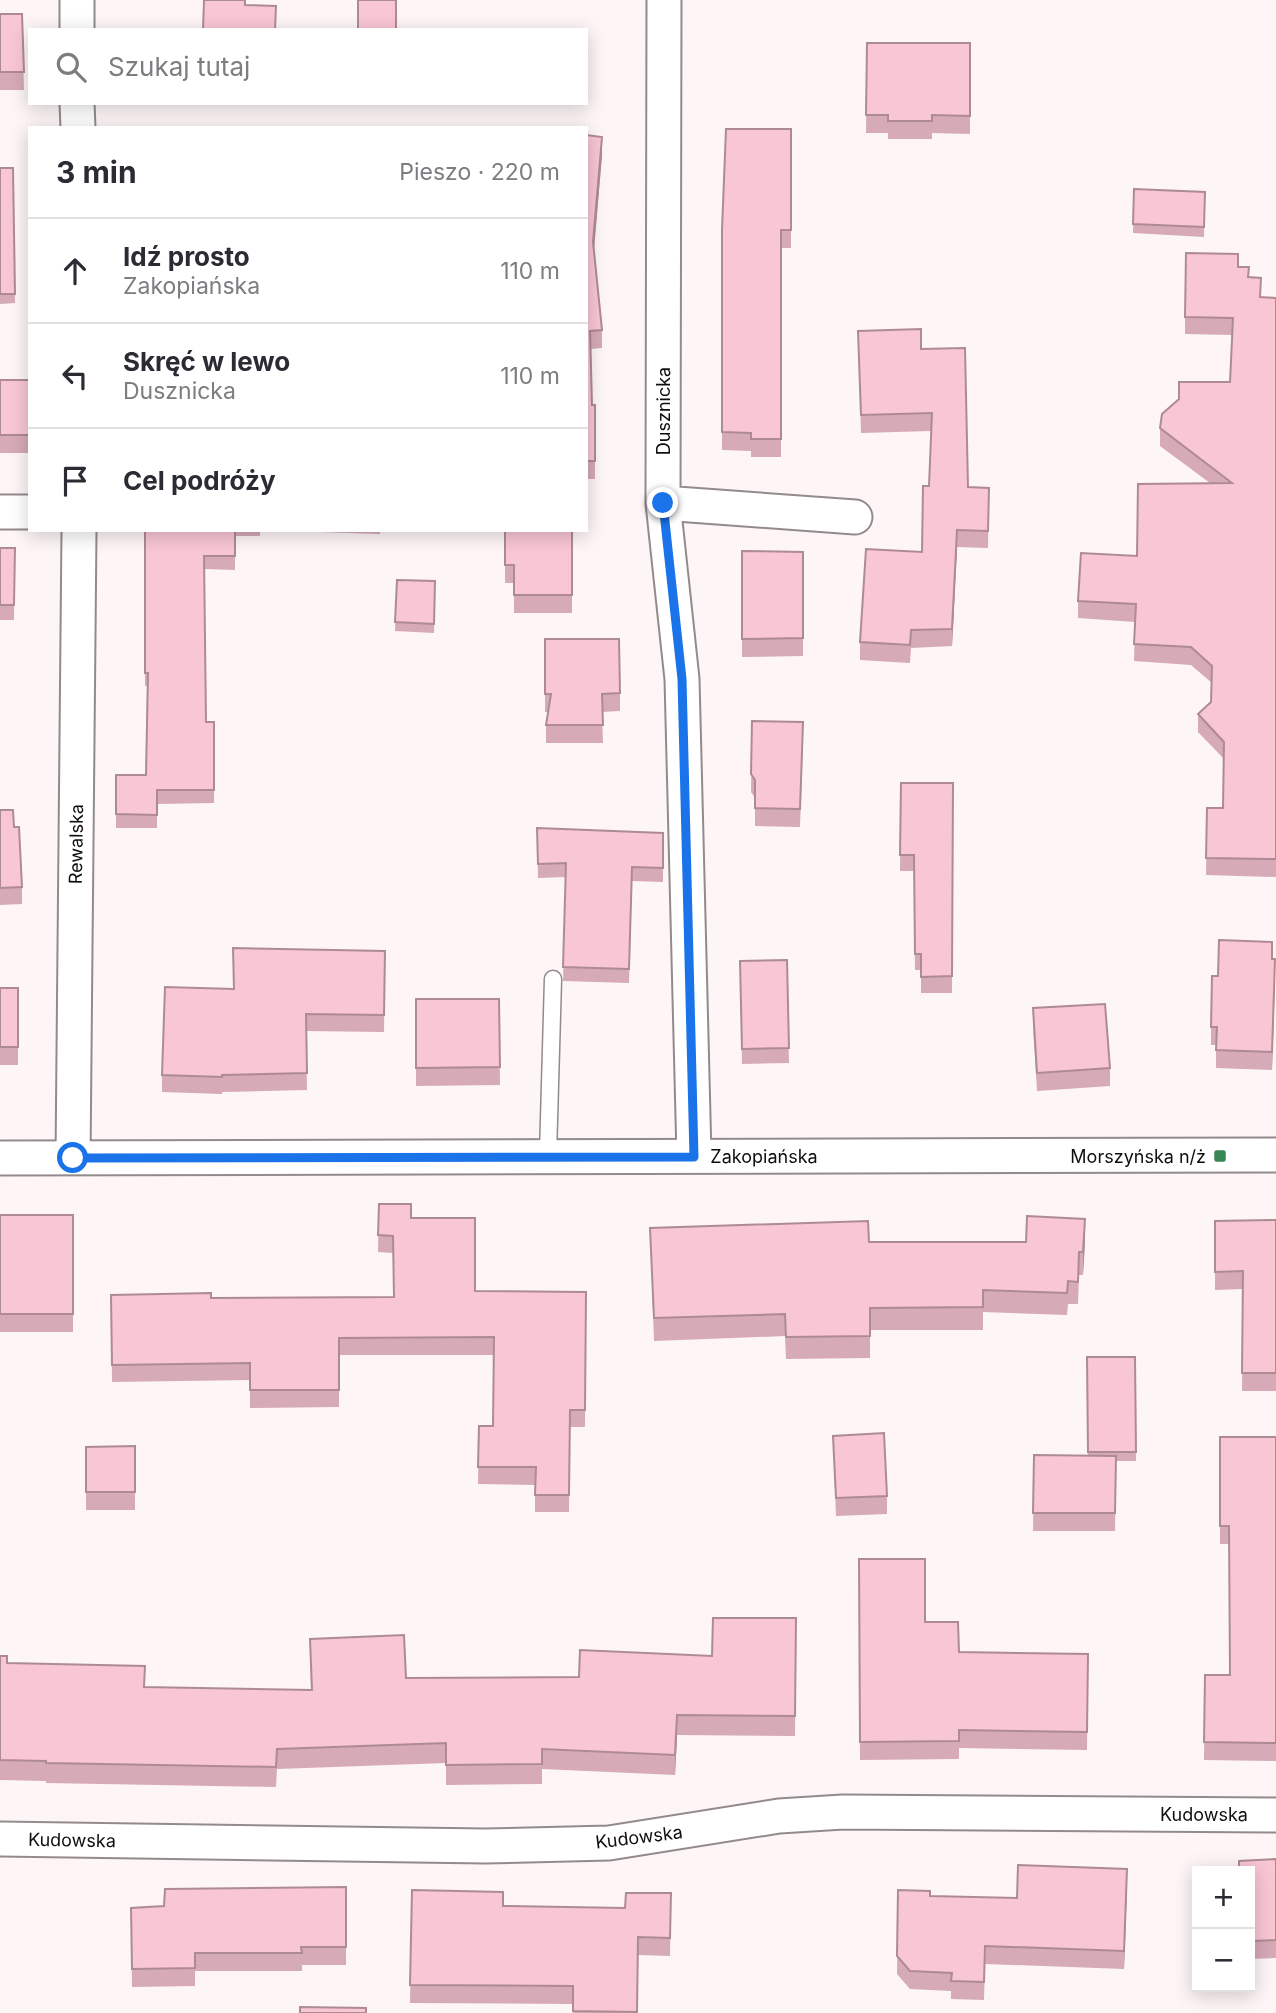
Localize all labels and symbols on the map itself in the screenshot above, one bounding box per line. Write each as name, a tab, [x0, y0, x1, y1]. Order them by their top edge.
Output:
street label: Dusznicka	[653, 367, 674, 455]
route end	[647, 487, 678, 518]
street label: Rewalska	[65, 804, 87, 884]
route start	[57, 1142, 88, 1173]
street label: Zakopiańska	[710, 1146, 818, 1167]
place label: Morszyńska n/ż	[1070, 1146, 1206, 1167]
marker: Morszyńska n/ż	[1212, 1148, 1228, 1164]
street label: Kudowska	[1160, 1804, 1248, 1825]
street label: Kudowska	[594, 1821, 684, 1853]
street label: Kudowska	[28, 1829, 116, 1851]

